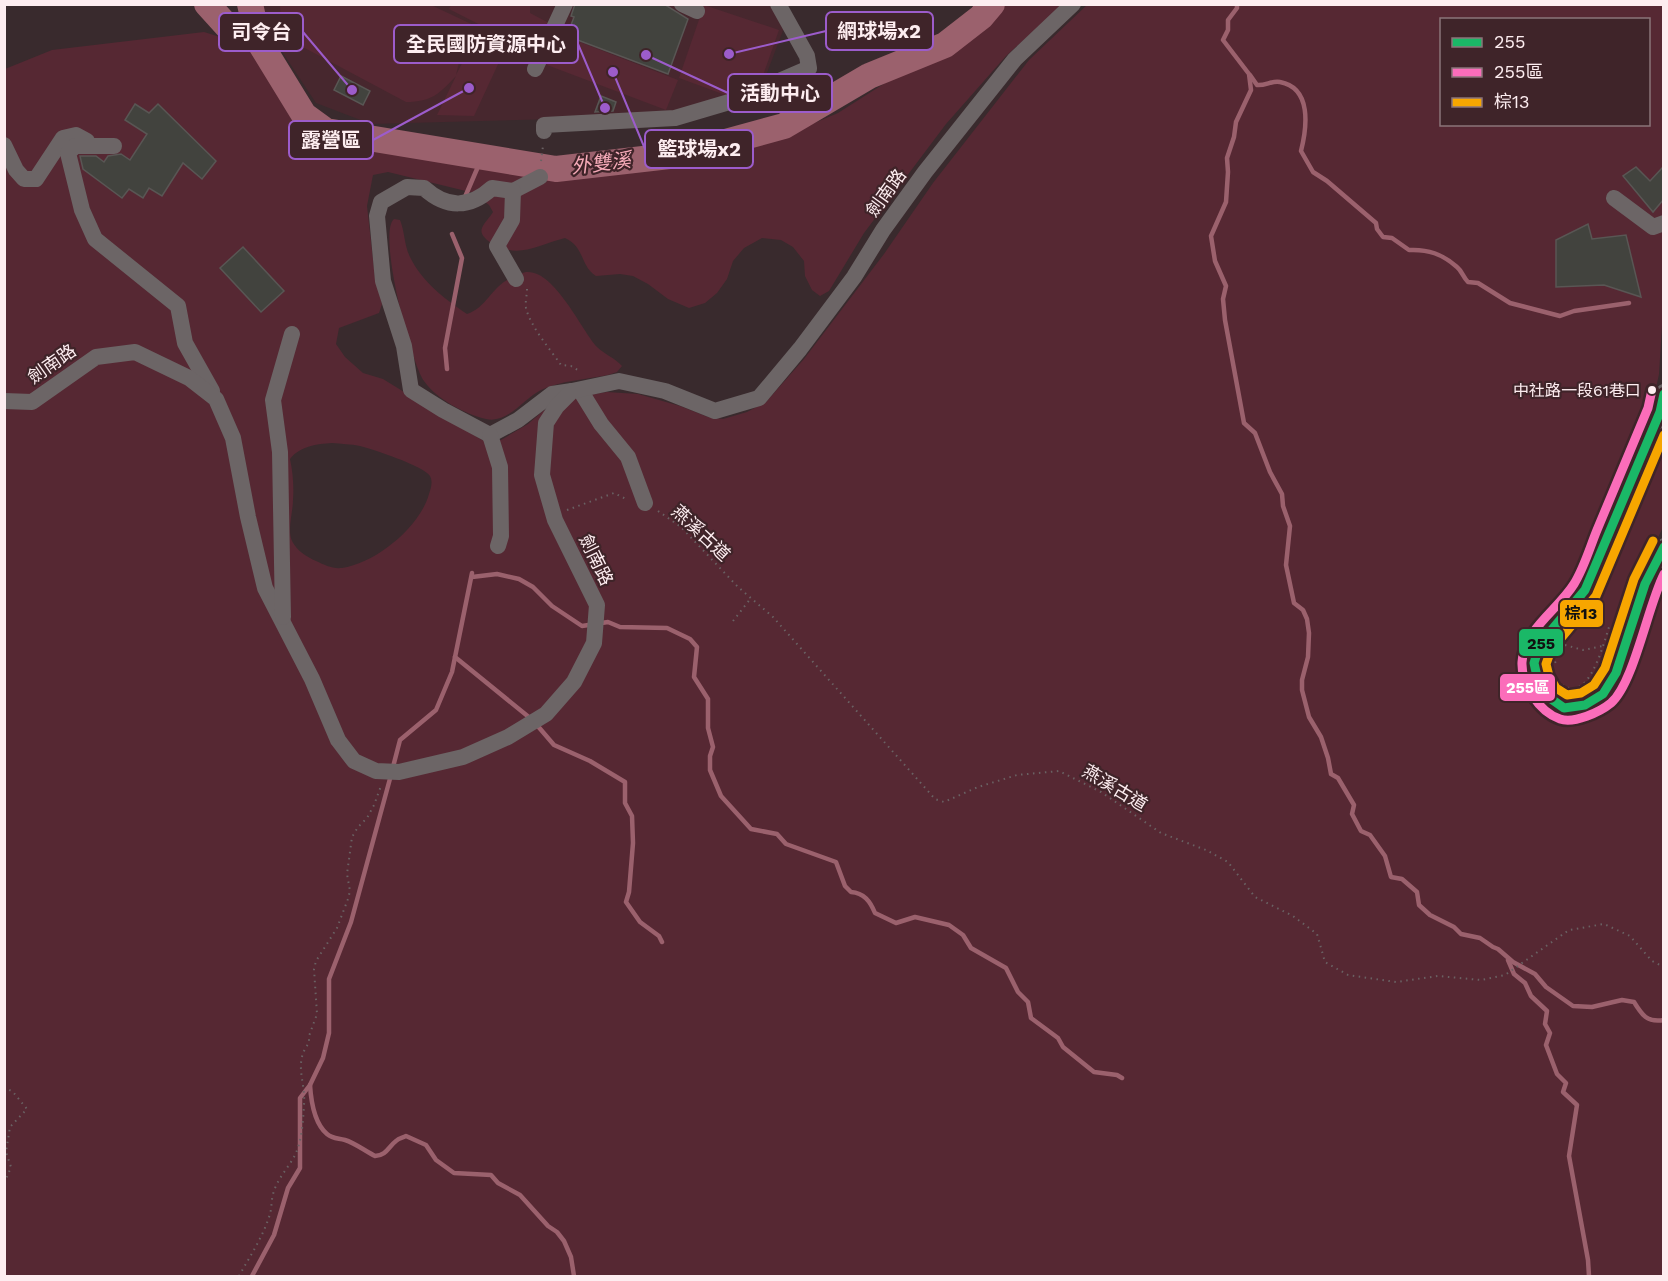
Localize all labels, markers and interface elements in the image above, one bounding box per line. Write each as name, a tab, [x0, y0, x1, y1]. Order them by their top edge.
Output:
callout: 網球場x2	[826, 12, 933, 50]
callout: 司令台	[219, 13, 303, 51]
legend	[1440, 18, 1650, 126]
text: 網球場x2	[837, 19, 921, 43]
text: 司令台	[231, 20, 291, 44]
callout: 全民國防資源中心	[394, 25, 578, 63]
text: 255	[1494, 31, 1525, 52]
text: 全民國防資源中心	[406, 32, 566, 56]
text: 255區	[1494, 61, 1543, 82]
callout: 活動中心	[728, 74, 832, 112]
text: 活動中心	[740, 81, 820, 105]
text: 棕13	[1494, 91, 1530, 112]
callout: 露營區	[289, 121, 373, 159]
text: 露營區	[301, 128, 361, 152]
callout: 籃球場x2	[645, 130, 753, 168]
text: 籃球場x2	[657, 137, 741, 161]
water label: 外雙溪	[570, 147, 635, 179]
street label: 劍南路	[861, 165, 910, 221]
street label: 劍南路	[24, 340, 80, 388]
place label: 中社路一段61巷口	[1513, 381, 1641, 400]
marker: 中社路一段61巷口	[1646, 384, 1658, 396]
street label: 燕溪古道	[668, 500, 735, 565]
street label: 劍南路	[575, 531, 618, 589]
line badge: 棕13	[1559, 599, 1604, 628]
text: 棕13	[1565, 604, 1597, 623]
line badge: 255	[1518, 628, 1564, 657]
text: 255	[1527, 634, 1555, 653]
line badge: 255區	[1499, 673, 1556, 702]
text: 255區	[1506, 678, 1550, 697]
street label: 燕溪古道	[1079, 760, 1152, 815]

